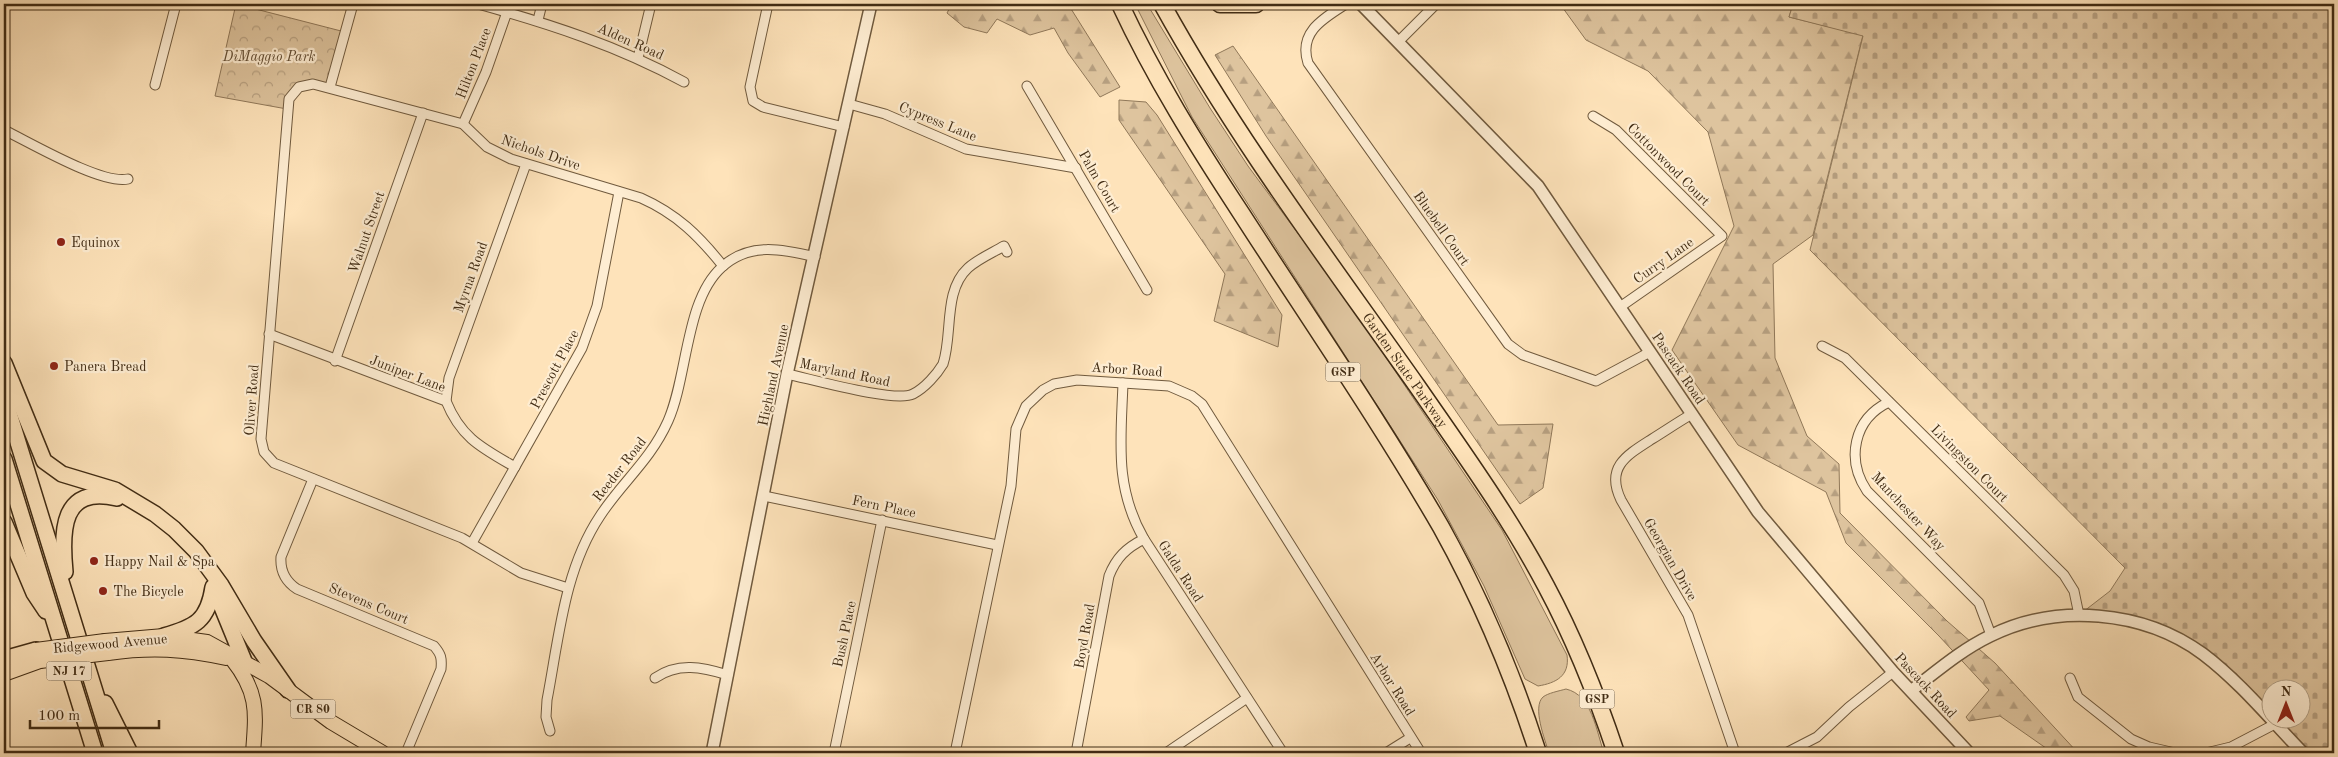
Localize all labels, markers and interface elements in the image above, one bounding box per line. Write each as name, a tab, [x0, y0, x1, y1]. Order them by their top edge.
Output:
street label: Alden Road	[595, 21, 666, 63]
street label: Hilton Place	[454, 26, 494, 101]
park label: DiMaggio Park	[222, 50, 315, 65]
street label: Cypress Lane	[897, 100, 979, 144]
street label: Cottonwood Court	[1624, 121, 1712, 209]
street label: Nichols Drive	[499, 133, 582, 173]
street label: Palm Court	[1076, 148, 1123, 215]
street label: Bluebell Court	[1411, 189, 1472, 268]
street label: Walnut Street	[346, 190, 388, 275]
street label: Curry Lane	[1631, 235, 1696, 287]
marker: Equinox	[55, 236, 67, 248]
place label: Equinox	[71, 236, 120, 250]
street label: Myrna Road	[452, 240, 490, 315]
street label: Garden State Parkway	[1359, 311, 1450, 431]
street label: Highland Avenue	[756, 323, 792, 427]
street label: Prescott Place	[528, 328, 582, 411]
street label: Pascack Road	[1649, 330, 1707, 407]
street label: Juniper Lane	[368, 353, 448, 395]
street label: Maryland Road	[798, 357, 891, 389]
marker: Panera Bread	[48, 360, 60, 372]
place label: Panera Bread	[64, 360, 146, 374]
street label: Arbor Road	[1091, 361, 1163, 379]
road number: GSP	[1326, 362, 1360, 382]
street label: Oliver Road	[243, 364, 261, 436]
street label: Livingston Court	[1928, 422, 2011, 505]
street label: Reeder Road	[590, 435, 649, 504]
street label: Manchester Way	[1869, 470, 1948, 554]
street label: Fern Place	[851, 493, 917, 521]
street label: Georgian Drive	[1641, 516, 1699, 603]
street label: Galda Road	[1155, 538, 1205, 605]
marker: Happy Nail & Spa	[88, 555, 100, 567]
place label: Happy Nail & Spa	[104, 555, 215, 569]
street label: Stevens Court	[327, 581, 411, 627]
marker: The Bicycle	[97, 585, 109, 597]
place label: The Bicycle	[113, 585, 184, 599]
street label: Bush Place	[831, 600, 859, 669]
street label: Boyd Road	[1072, 603, 1098, 670]
street label: Ridgewood Avenue	[52, 632, 168, 656]
street label: Pascack Road	[1892, 650, 1959, 721]
street label: Arbor Road	[1367, 651, 1417, 719]
road number: NJ 17	[46, 661, 92, 680]
north arrow	[2260, 680, 2310, 730]
text: N	[2281, 685, 2292, 699]
road number: GSP	[1580, 690, 1614, 709]
scale bar	[30, 697, 159, 729]
road number: CR 80	[290, 700, 336, 719]
text: 100 m	[38, 709, 80, 724]

